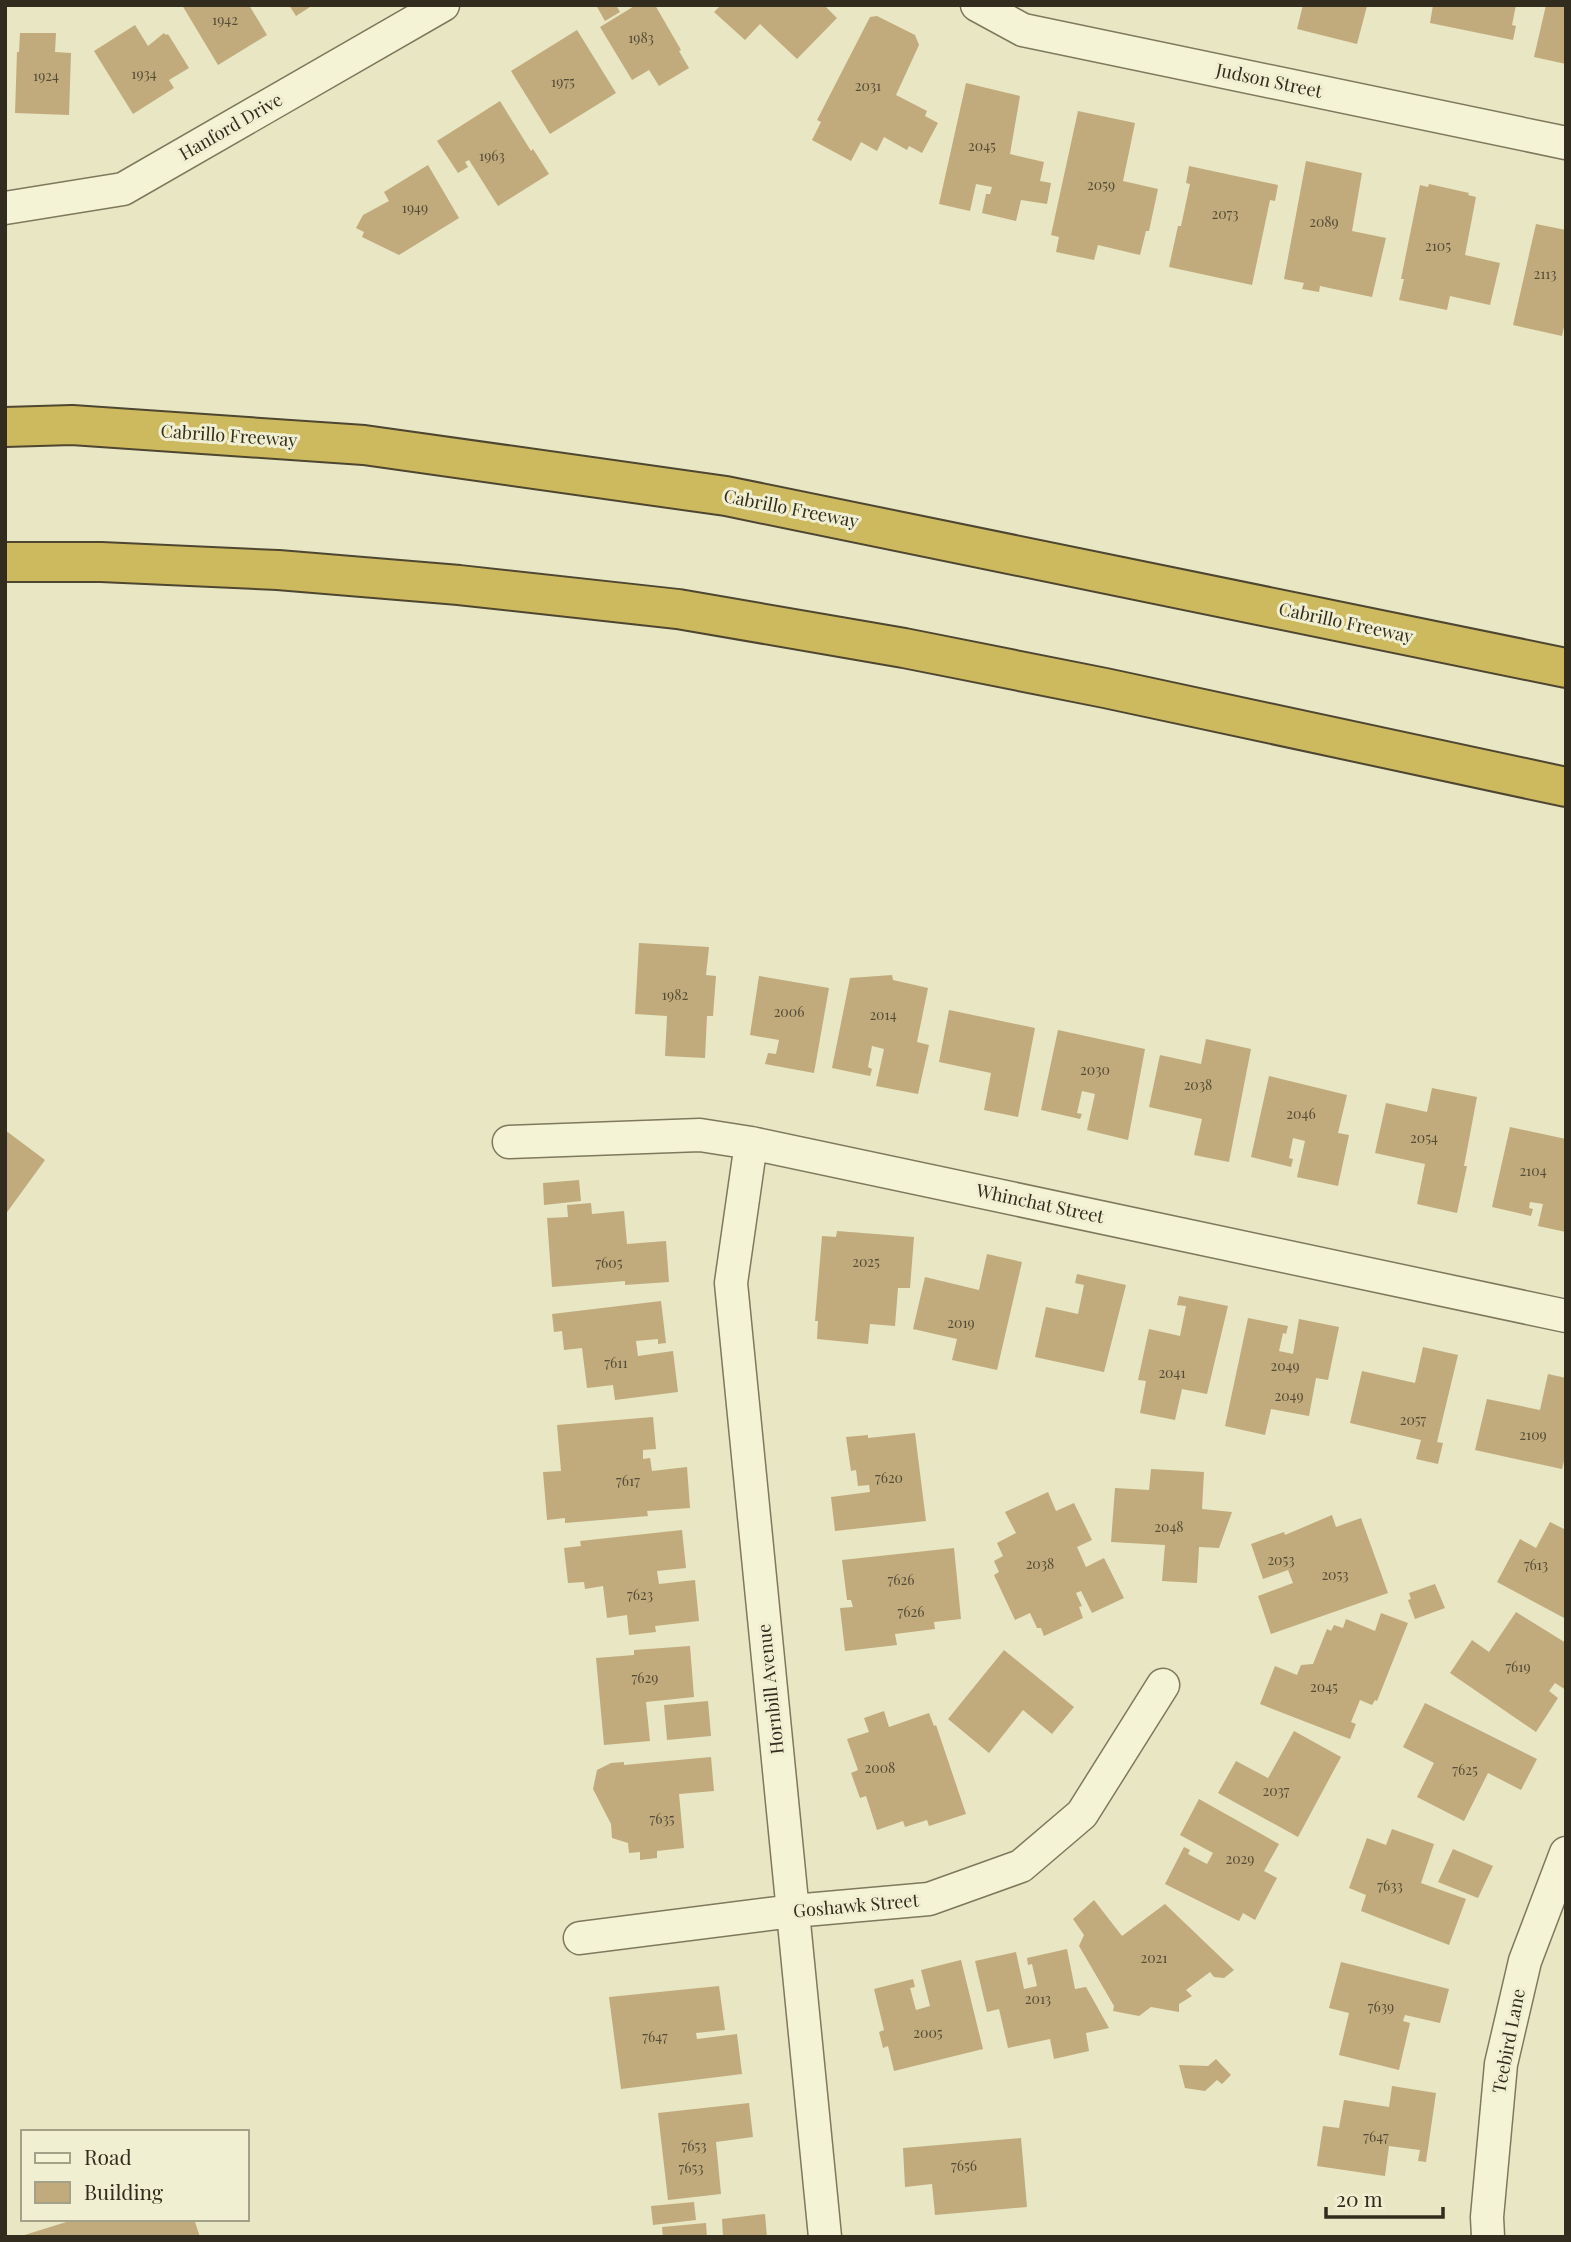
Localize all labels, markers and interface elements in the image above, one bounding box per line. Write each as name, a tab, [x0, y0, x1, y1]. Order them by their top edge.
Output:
house number: 1942	[212, 10, 238, 29]
house number: 1983	[628, 28, 654, 47]
street label: Judson Street	[1213, 57, 1325, 103]
house number: 1934	[131, 64, 157, 83]
house number: 1924	[33, 66, 59, 85]
house number: 1975	[551, 72, 575, 91]
house number: 2031	[855, 76, 881, 95]
street label: Hanford Drive	[175, 87, 286, 165]
house number: 2045	[968, 136, 996, 155]
house number: 1963	[479, 146, 505, 165]
house number: 2059	[1087, 175, 1115, 194]
house number: 1949	[402, 198, 428, 217]
house number: 2073	[1211, 204, 1239, 223]
house number: 2089	[1309, 212, 1339, 231]
house number: 2105	[1425, 236, 1451, 255]
house number: 2113	[1533, 264, 1557, 283]
street label: Cabrillo Freeway	[160, 418, 298, 452]
street label: Cabrillo Freeway	[722, 483, 861, 533]
street label: Cabrillo Freeway	[1277, 596, 1416, 648]
house number: 1982	[662, 985, 688, 1004]
house number: 2006	[774, 1002, 804, 1021]
house number: 2014	[869, 1005, 897, 1024]
house number: 2030	[1080, 1060, 1110, 1079]
house number: 2038	[1184, 1075, 1212, 1094]
house number: 2046	[1286, 1104, 1316, 1123]
house number: 2054	[1410, 1128, 1438, 1147]
house number: 2104	[1519, 1161, 1547, 1180]
street label: Whinchat Street	[973, 1178, 1107, 1228]
house number: 2025	[852, 1252, 880, 1271]
house number: 7605	[595, 1253, 623, 1272]
house number: 2019	[947, 1313, 975, 1332]
house number: 7611	[604, 1353, 628, 1372]
house number: 2049	[1270, 1356, 1300, 1375]
house number: 2041	[1158, 1363, 1186, 1382]
house number: 2049	[1274, 1386, 1304, 1405]
house number: 2057	[1400, 1410, 1427, 1429]
house number: 2109	[1519, 1425, 1547, 1444]
house number: 7620	[875, 1468, 903, 1487]
house number: 7617	[616, 1471, 640, 1490]
house number: 2048	[1154, 1517, 1184, 1536]
house number: 2053	[1267, 1550, 1295, 1569]
house number: 2038	[1026, 1554, 1054, 1573]
house number: 7613	[1524, 1555, 1548, 1574]
house number: 2053	[1321, 1565, 1349, 1584]
house number: 7626	[888, 1570, 914, 1589]
house number: 7623	[627, 1585, 653, 1604]
house number: 7626	[898, 1602, 924, 1621]
street label: Hornbill Avenue	[751, 1623, 789, 1755]
house number: 7619	[1505, 1657, 1531, 1676]
house number: 7629	[632, 1668, 658, 1687]
house number: 2045	[1310, 1677, 1338, 1696]
house number: 2008	[865, 1758, 895, 1777]
house number: 7625	[1452, 1760, 1478, 1779]
house number: 2037	[1262, 1781, 1290, 1800]
house number: 7635	[649, 1809, 675, 1828]
house number: 2029	[1226, 1849, 1254, 1868]
house number: 7633	[1377, 1876, 1403, 1895]
street label: Goshawk Street	[792, 1888, 920, 1922]
house number: 2021	[1141, 1948, 1168, 1967]
street label: Teebird Lane	[1486, 1986, 1530, 2095]
house number: 2013	[1025, 1989, 1051, 2008]
house number: 7639	[1368, 1997, 1394, 2016]
house number: 2005	[913, 2023, 943, 2042]
house number: 7647	[642, 2027, 668, 2046]
house number: 7647	[1363, 2127, 1389, 2146]
legend	[21, 2130, 248, 2221]
house number: 7653	[681, 2136, 707, 2155]
text: Road	[84, 2142, 132, 2170]
house number: 7656	[951, 2156, 977, 2175]
house number: 7653	[678, 2158, 704, 2177]
scale bar	[1326, 2176, 1443, 2220]
text: Building	[84, 2177, 163, 2205]
text: 20 m	[1336, 2184, 1383, 2212]

